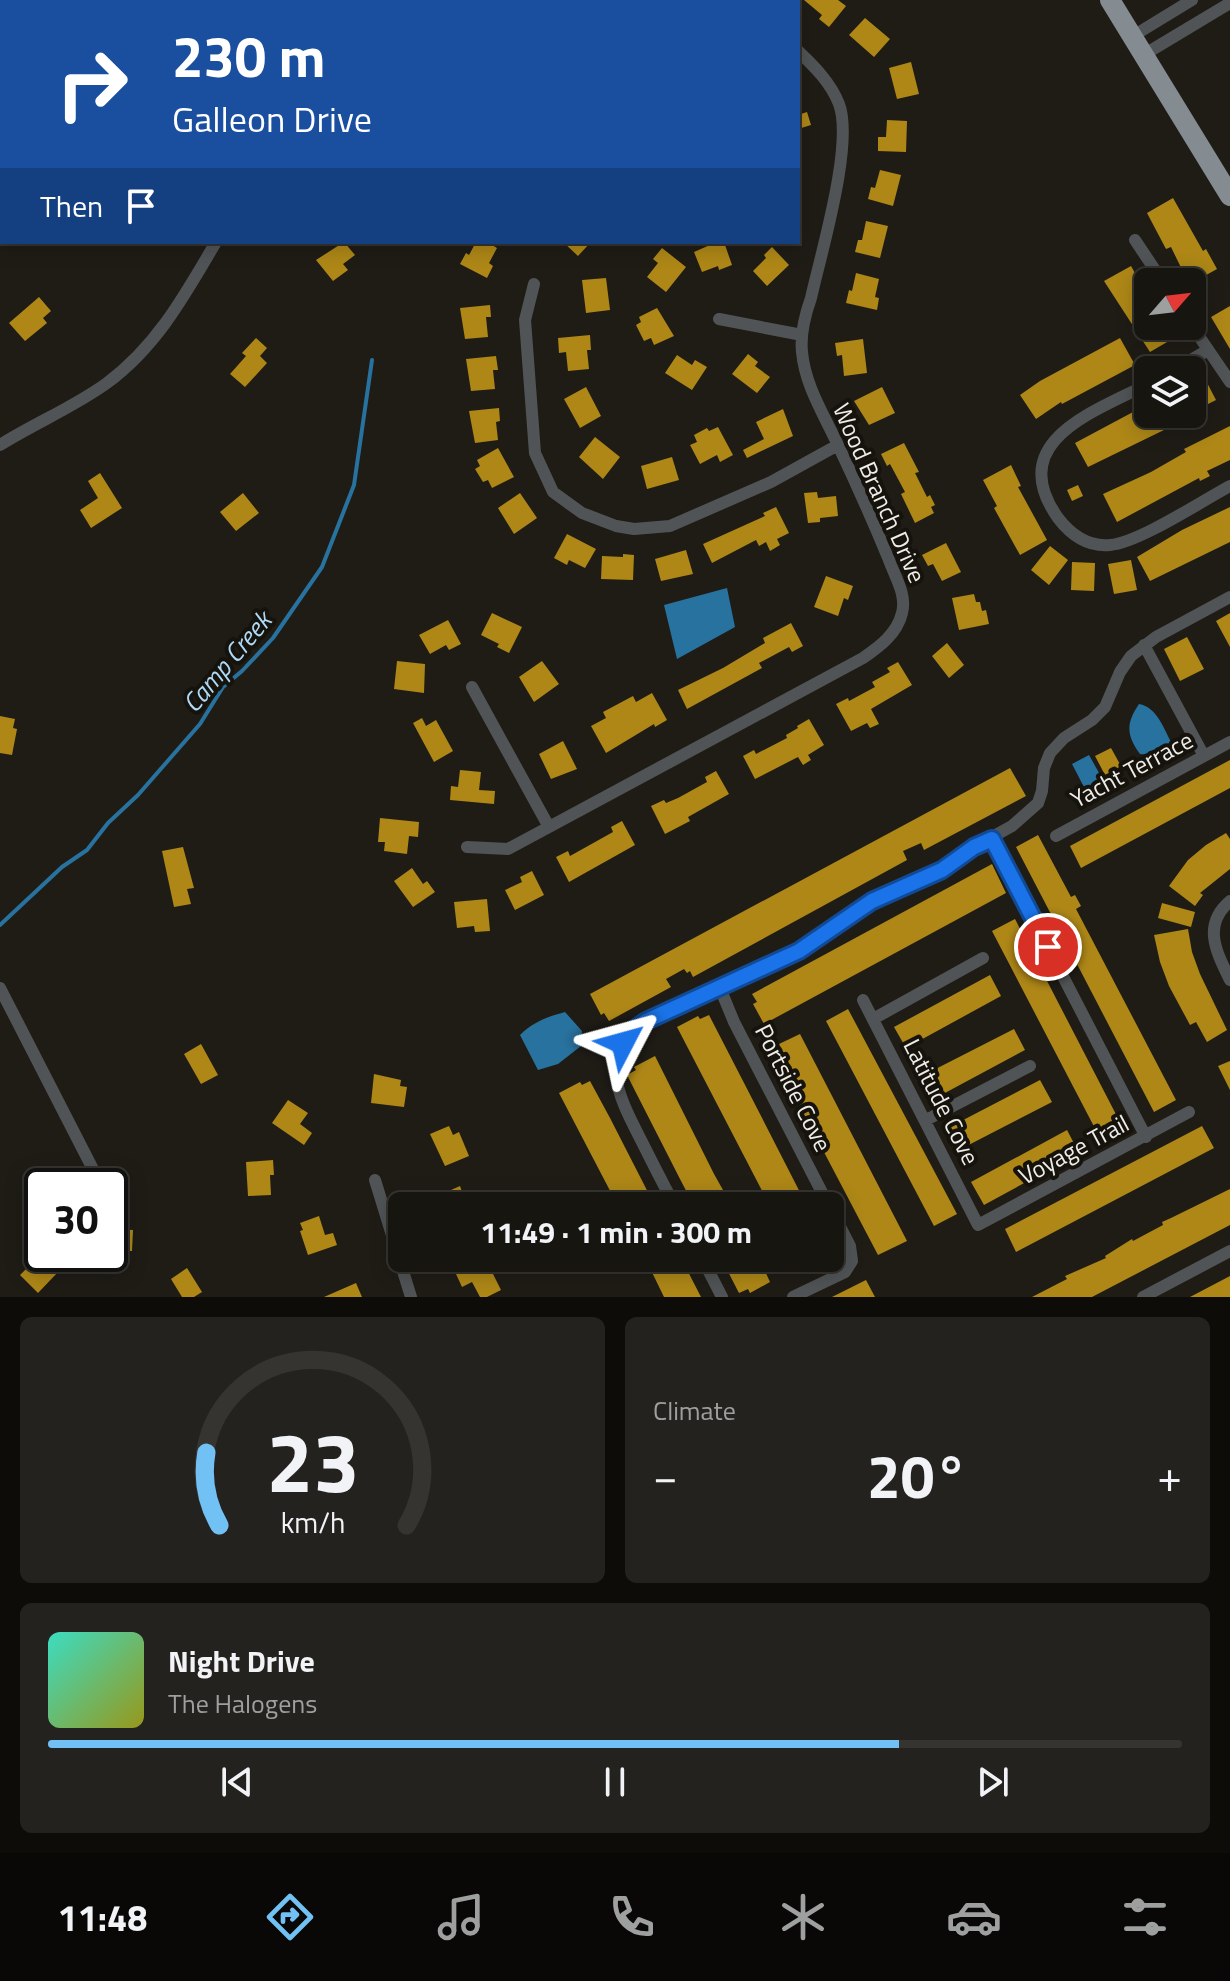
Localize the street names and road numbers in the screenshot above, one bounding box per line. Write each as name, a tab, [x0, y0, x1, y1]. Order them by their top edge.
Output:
street label: Wood Branch Drive	[824, 397, 936, 588]
street label: Yacht Terrace	[1064, 722, 1199, 816]
street label: Portside Cove	[746, 1018, 841, 1158]
street label: Latitude Cove	[895, 1032, 989, 1171]
street label: Voyage Trail	[1012, 1105, 1135, 1193]

